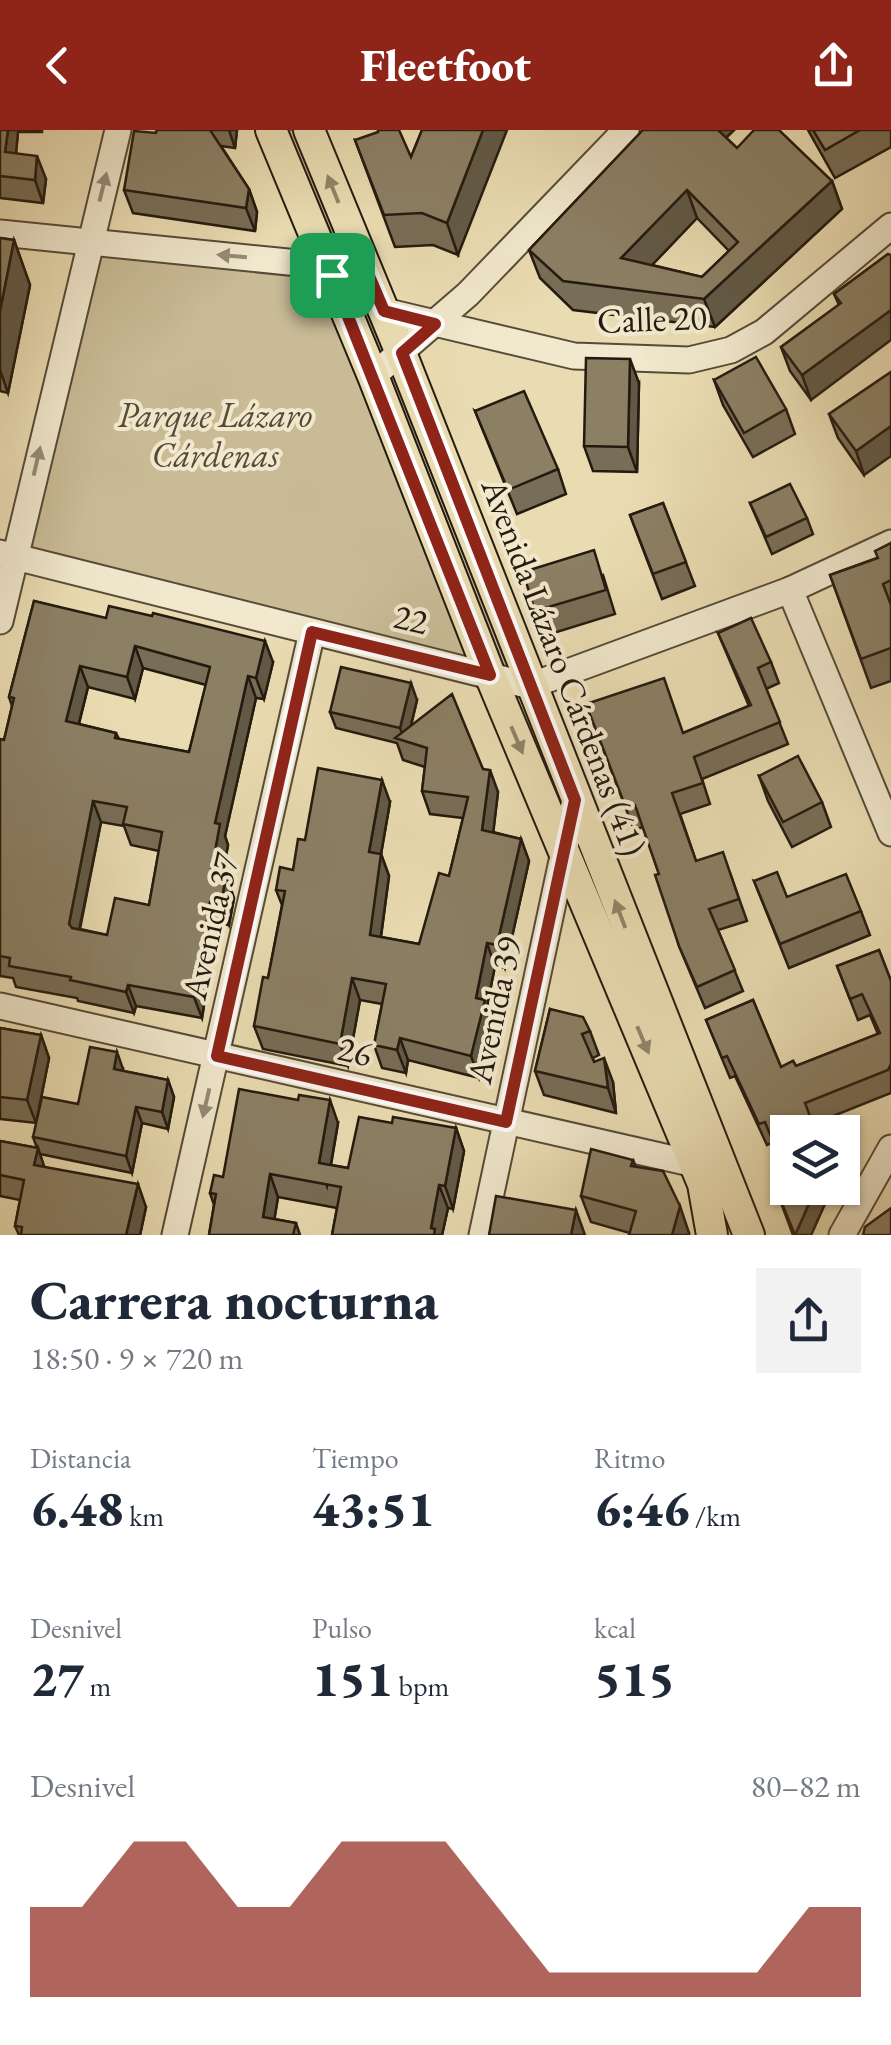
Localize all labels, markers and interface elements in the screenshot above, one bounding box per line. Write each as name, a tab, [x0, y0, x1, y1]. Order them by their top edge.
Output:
text: Fleetfoot	[360, 36, 531, 94]
icon: back	[30, 38, 85, 93]
icon: share	[806, 38, 861, 93]
one-way arrow	[96, 171, 112, 202]
one-way arrow	[325, 174, 341, 204]
pin	[290, 233, 375, 318]
one-way arrow	[216, 248, 247, 264]
icon: arrive	[305, 248, 360, 303]
street label: Calle 20	[596, 294, 708, 343]
park label: Parque Lázaro Cárdenas	[118, 392, 312, 477]
one-way arrow	[30, 445, 45, 476]
street label: Avenida Lázaro Cárdenas (41)	[471, 471, 657, 862]
street label: 22	[390, 593, 433, 644]
one-way arrow	[509, 725, 525, 755]
street label: Avenida 37	[171, 848, 248, 1005]
one-way arrow	[612, 899, 628, 929]
street label: Avenida 39	[456, 932, 531, 1089]
street label: 26	[334, 1025, 377, 1076]
one-way arrow	[635, 1025, 651, 1055]
one-way arrow	[198, 1088, 213, 1119]
map controls	[770, 1115, 860, 1205]
button: layers	[770, 1115, 860, 1205]
text: Carrera nocturna	[30, 1264, 438, 1335]
button: share	[756, 1268, 861, 1373]
text: 18:50 · 9 × 720 m	[30, 1337, 243, 1379]
text: Distancia	[30, 1440, 131, 1476]
text: Tiempo	[312, 1440, 399, 1476]
text: Ritmo	[594, 1440, 665, 1476]
text: 6.48	[30, 1476, 124, 1541]
text: 43:51	[312, 1476, 434, 1541]
text: 6:46	[594, 1476, 689, 1541]
text: km	[124, 1498, 164, 1534]
text: /km	[689, 1498, 741, 1534]
text: Desnivel	[30, 1610, 122, 1646]
text: Pulso	[312, 1610, 372, 1646]
text: kcal	[594, 1610, 636, 1646]
text: 27	[30, 1646, 84, 1711]
text: 151	[312, 1646, 393, 1711]
text: 515	[594, 1646, 675, 1711]
text: m	[84, 1668, 111, 1704]
text: bpm	[393, 1668, 449, 1704]
text: Desnivel	[30, 1765, 135, 1807]
text: 80–82 m	[751, 1765, 861, 1807]

